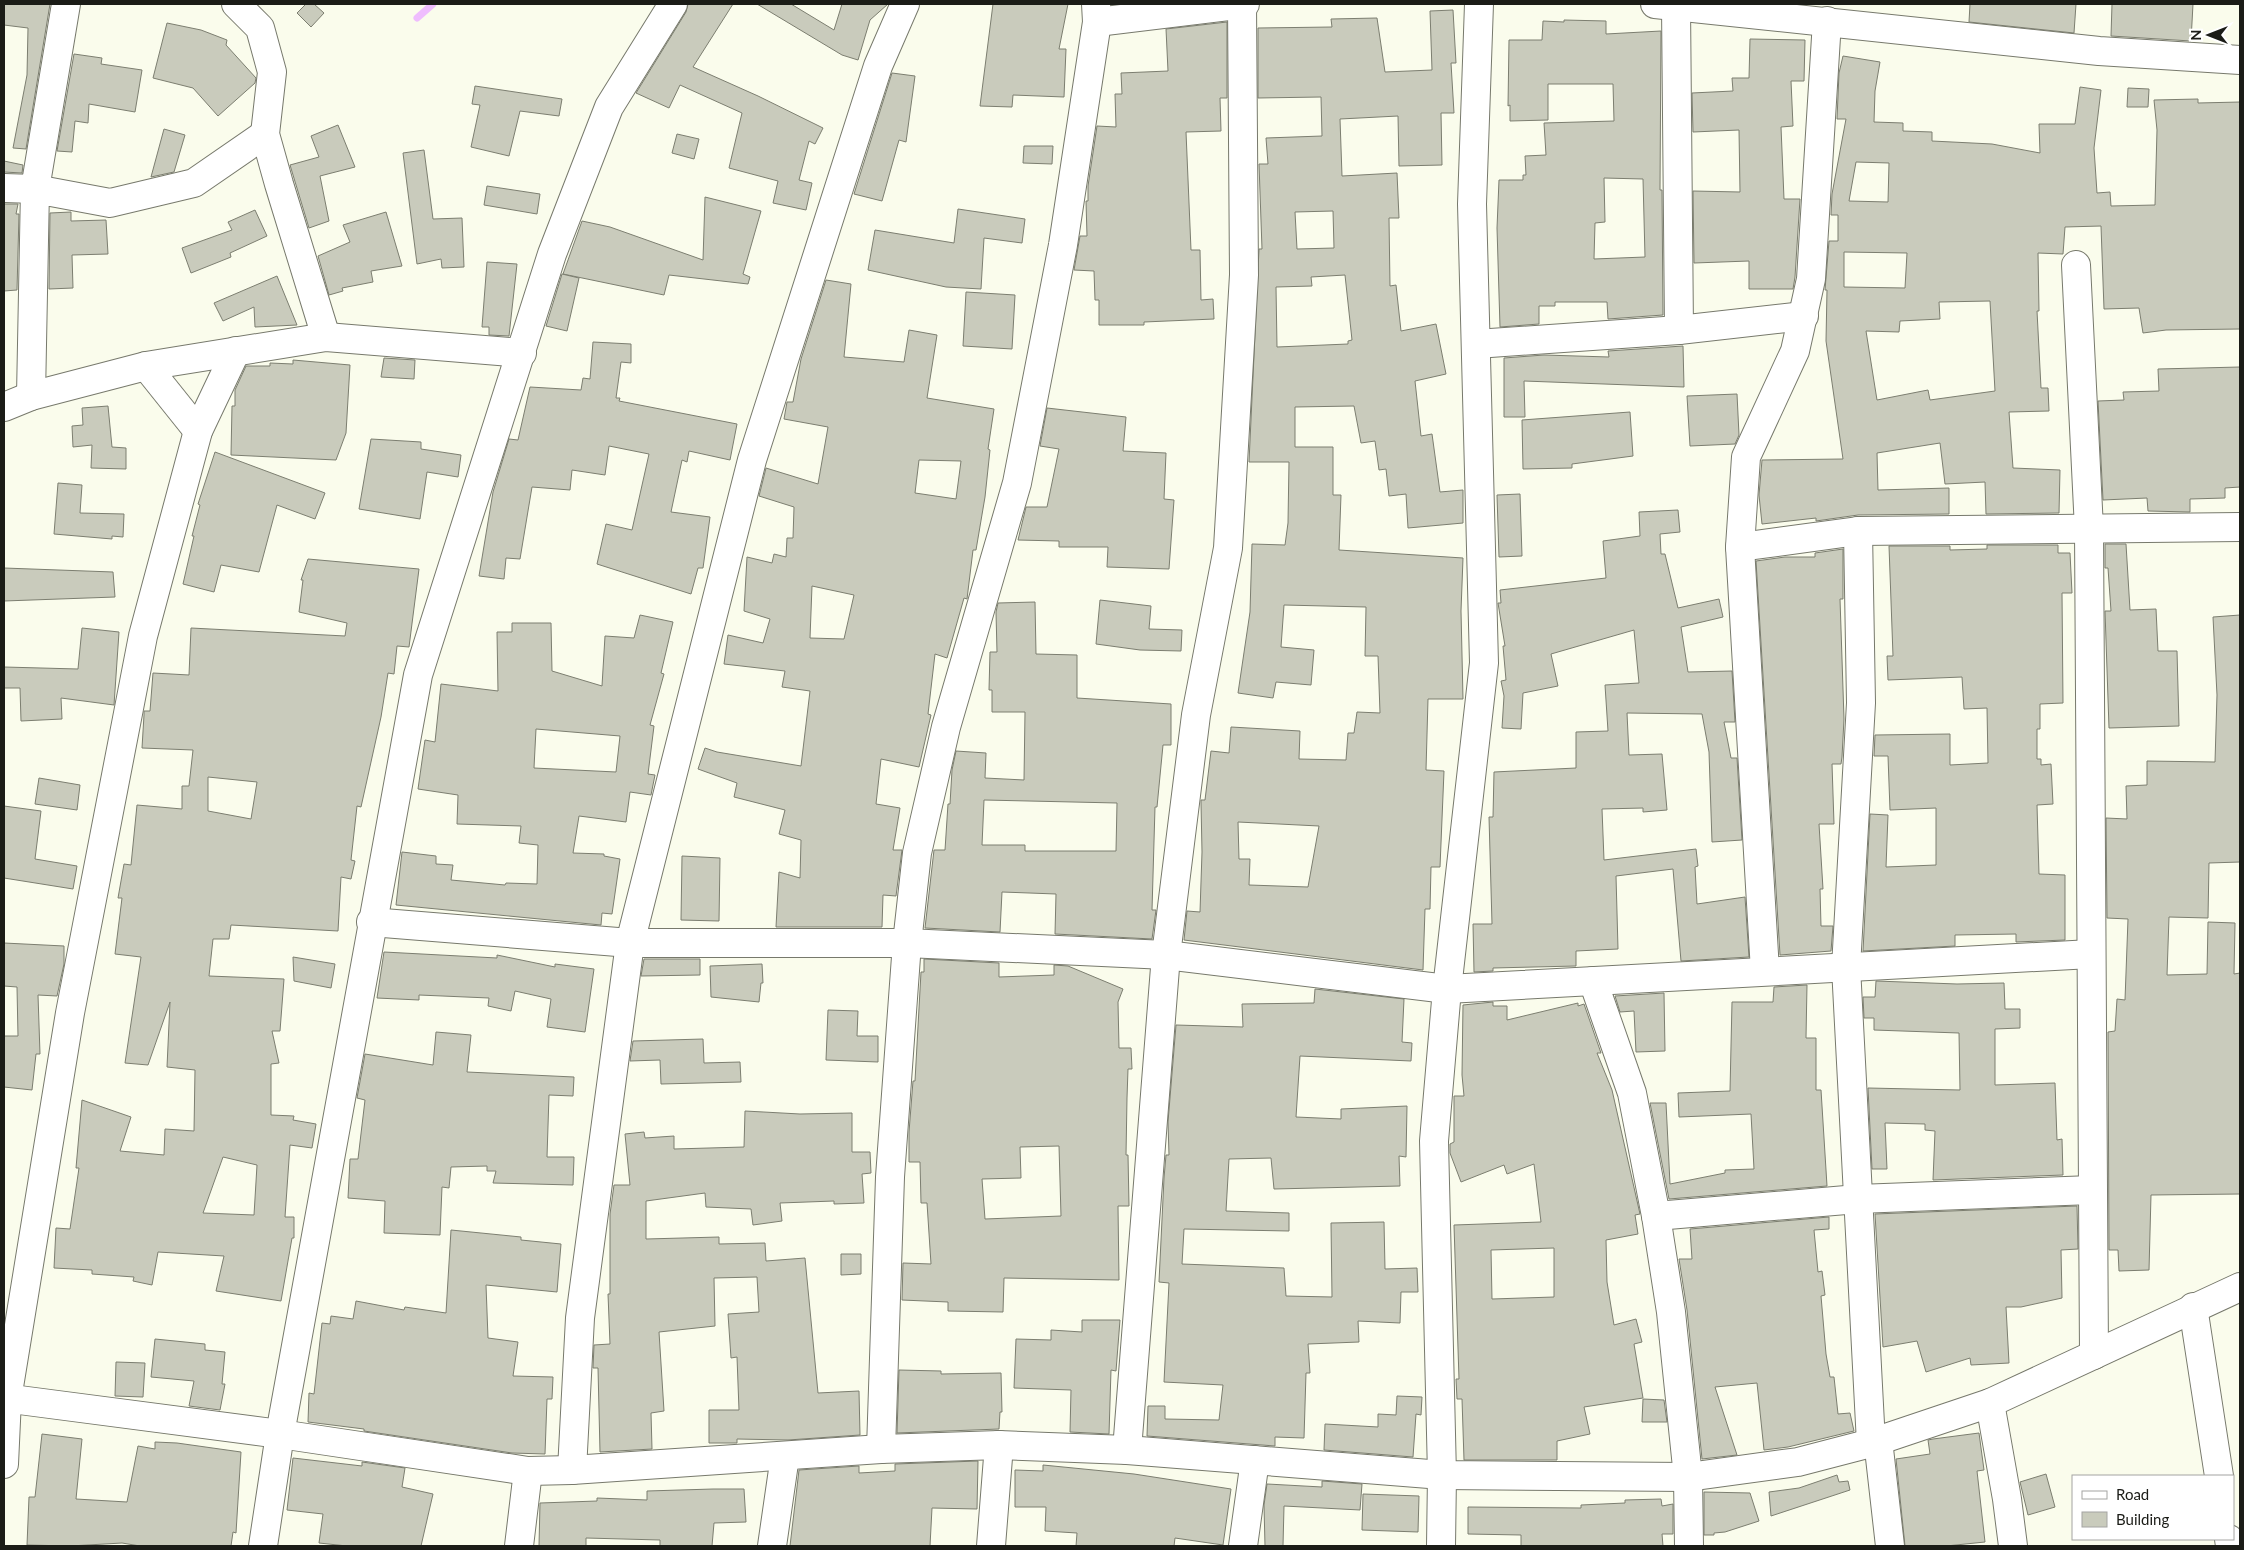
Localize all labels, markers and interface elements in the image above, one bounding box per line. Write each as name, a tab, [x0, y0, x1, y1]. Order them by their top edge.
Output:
north arrow	[2184, 10, 2234, 60]
text: N	[2187, 30, 2204, 40]
legend	[2072, 1475, 2234, 1540]
text: Road	[2116, 1485, 2149, 1503]
text: Building	[2116, 1510, 2169, 1528]

